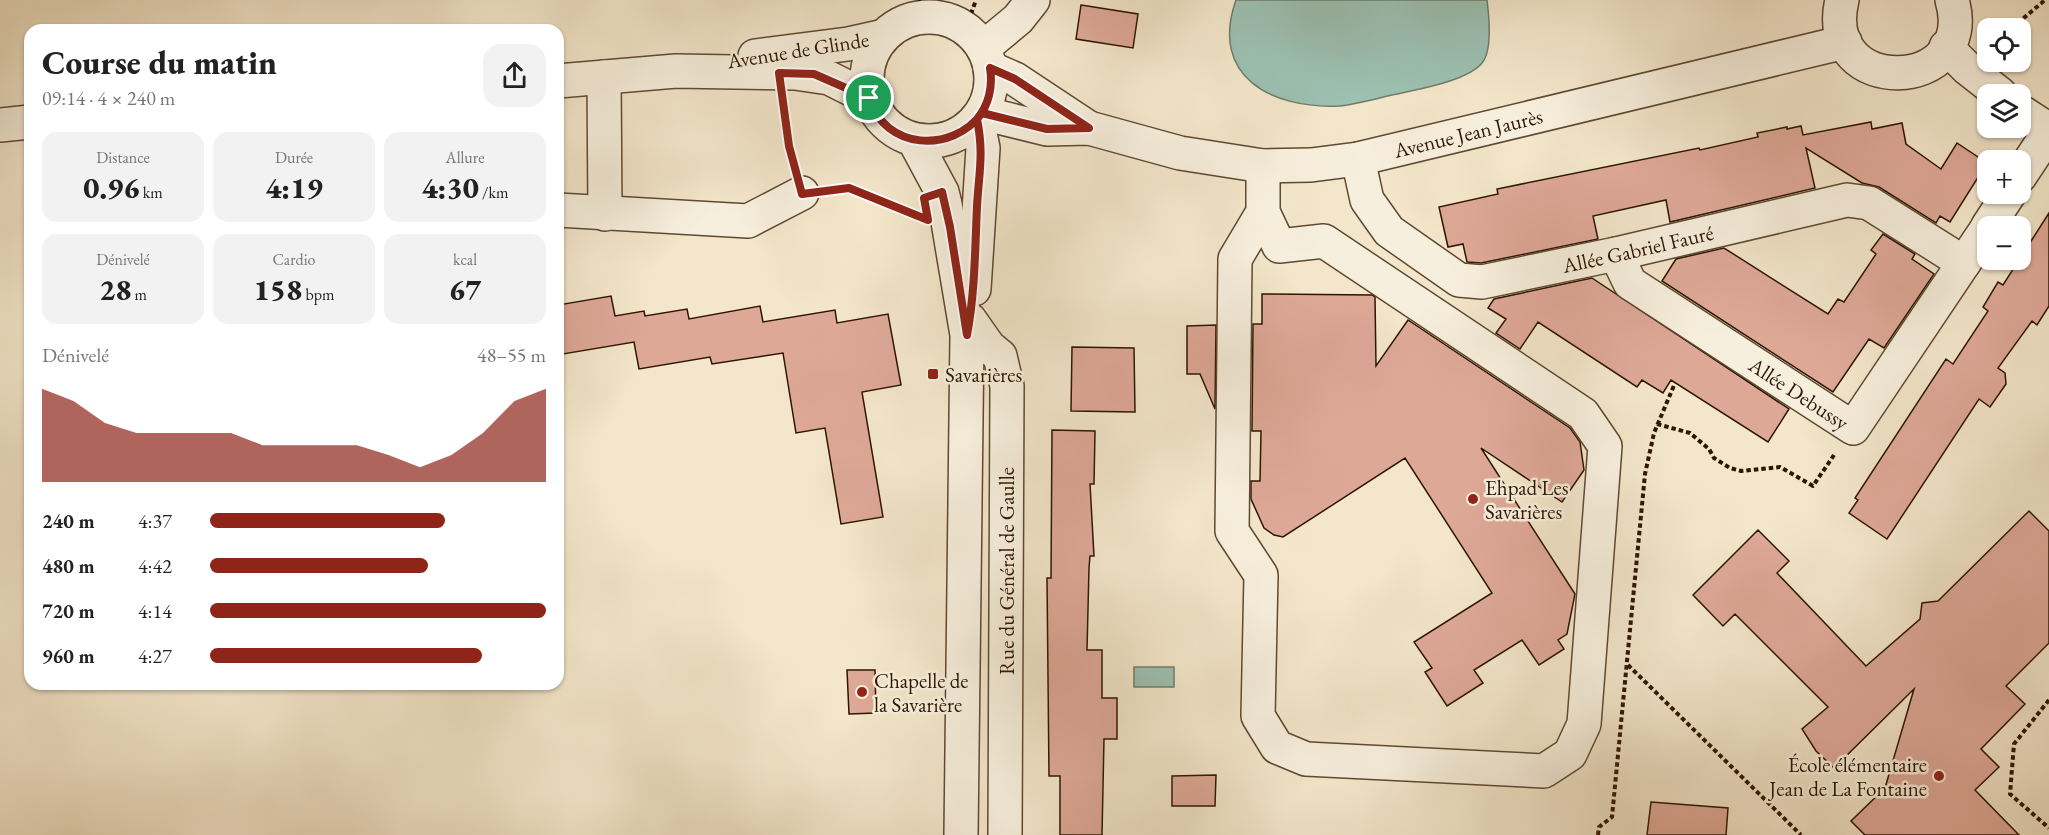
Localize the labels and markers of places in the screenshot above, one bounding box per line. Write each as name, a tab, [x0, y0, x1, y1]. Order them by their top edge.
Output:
pin	[843, 72, 894, 123]
place label: Savarières	[945, 361, 1023, 388]
marker: Savarières	[926, 367, 940, 381]
place label: Ehpad Les Savarières	[1485, 474, 1569, 525]
marker: Ehpad Les Savarières	[1466, 492, 1480, 506]
place label: Chapelle de la Savarière	[874, 667, 968, 718]
marker: Chapelle de la Savarière	[855, 685, 869, 699]
place label: École élémentaire Jean de La Fontaine	[1767, 751, 1927, 802]
marker: École élémentaire Jean de La Fontaine	[1932, 769, 1946, 783]

